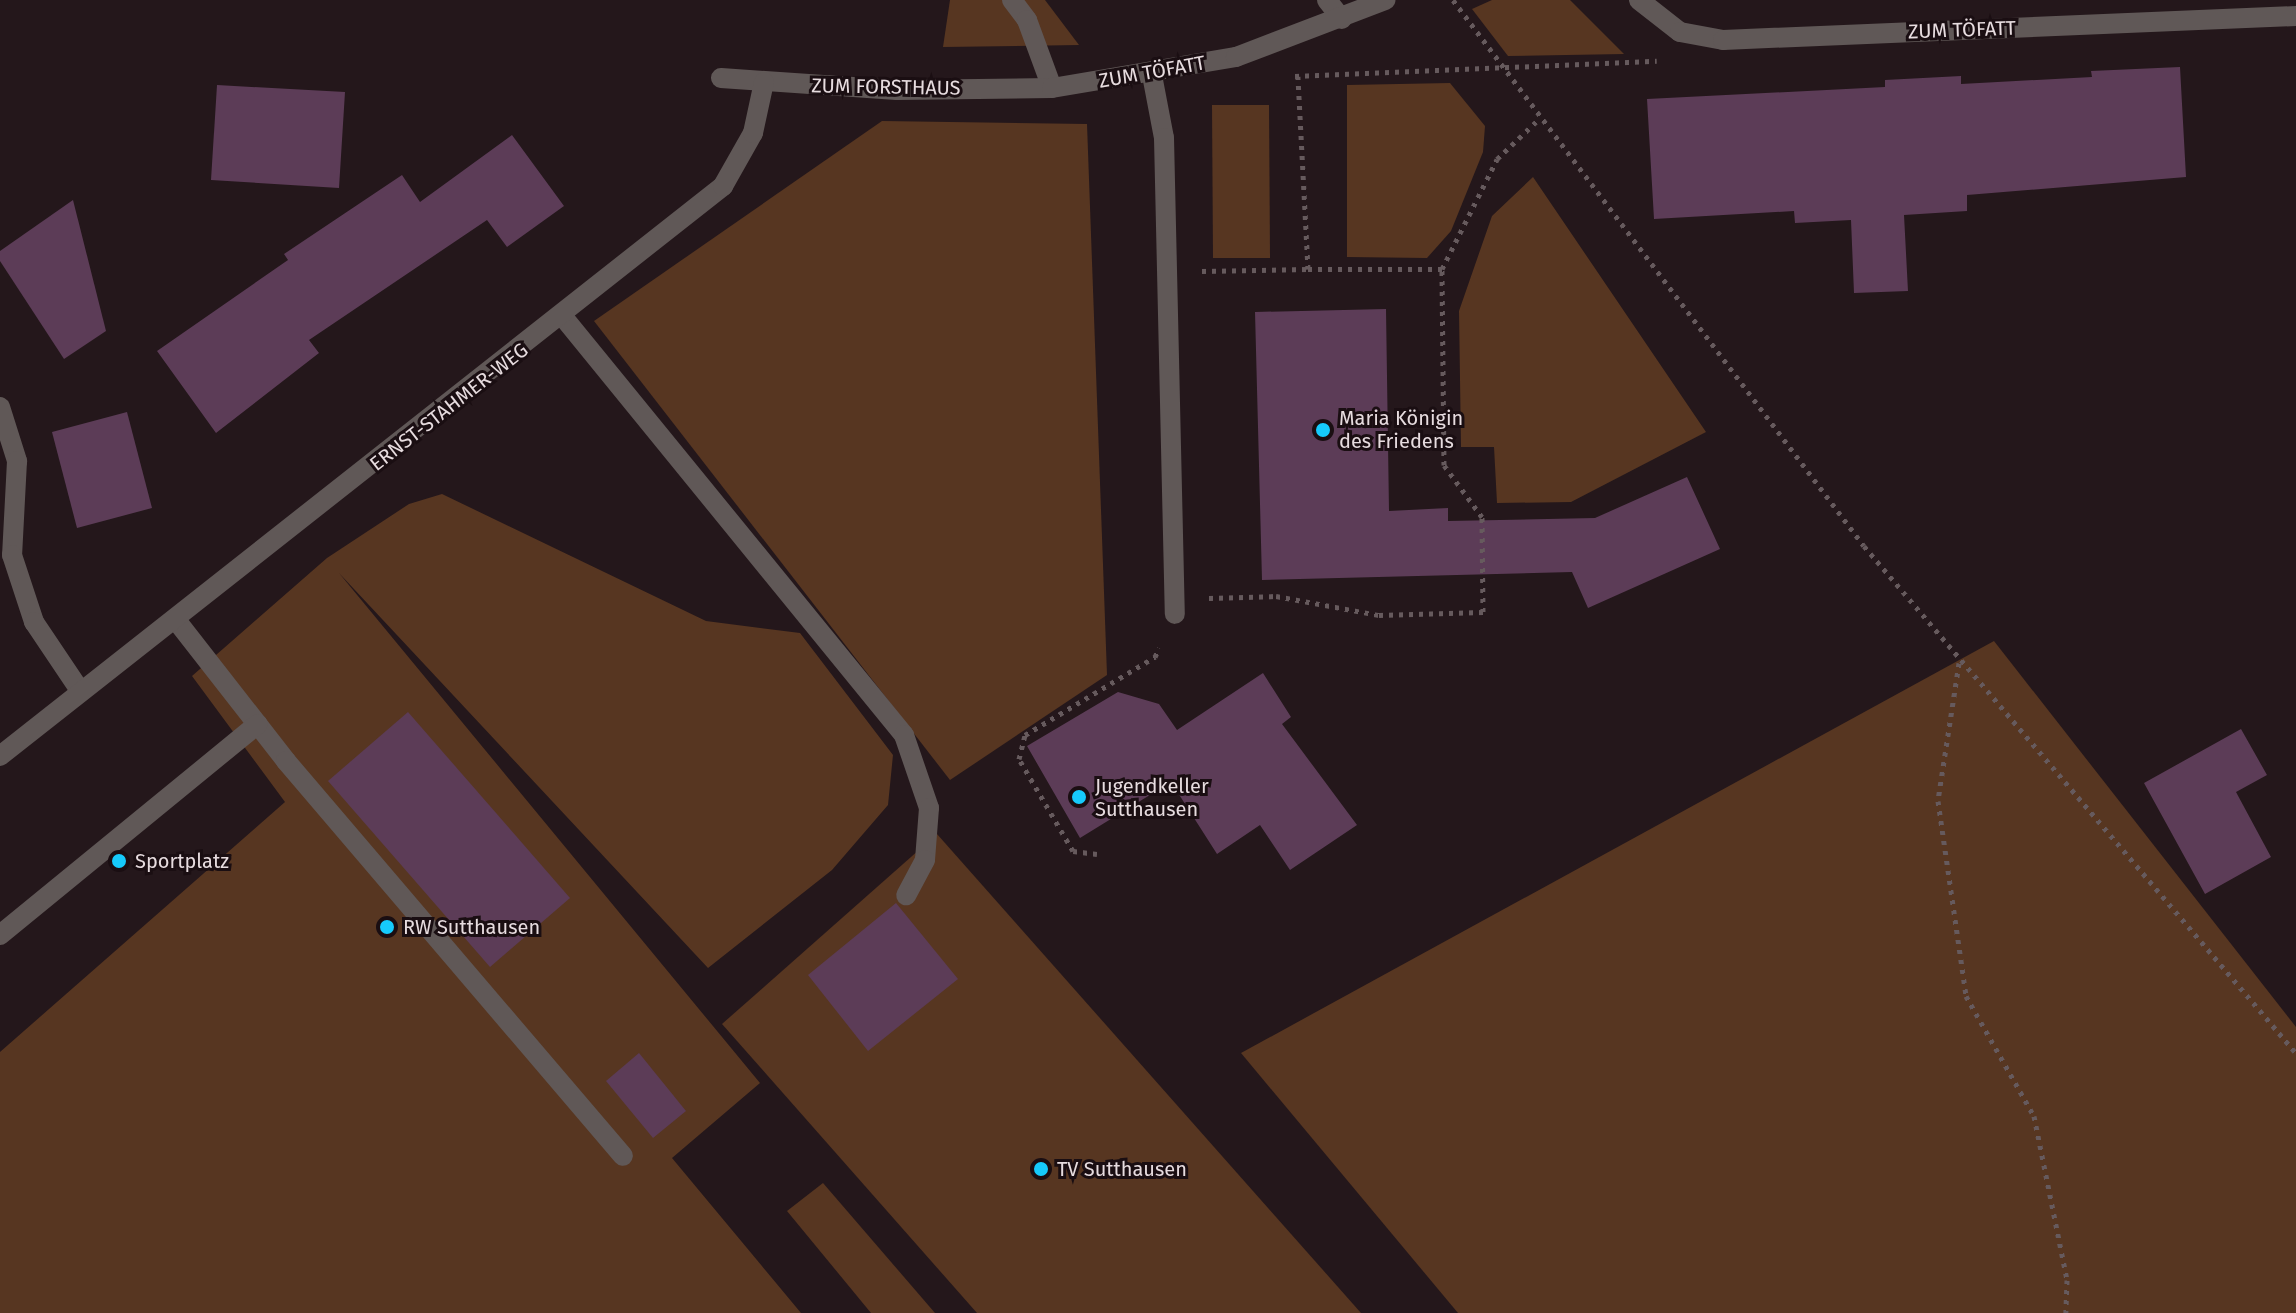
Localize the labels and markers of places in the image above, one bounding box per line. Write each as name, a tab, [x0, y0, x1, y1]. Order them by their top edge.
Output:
place label: Maria Königin des Friedens	[1339, 406, 1463, 453]
marker: Maria Königin des Friedens	[1314, 421, 1332, 439]
place label: Jugendkeller Sutthausen	[1095, 774, 1209, 821]
marker: Jugendkeller Sutthausen	[1070, 788, 1088, 806]
place label: Sportplatz	[135, 849, 229, 873]
marker: Sportplatz	[110, 852, 128, 870]
place label: RW Sutthausen	[403, 915, 540, 939]
marker: RW Sutthausen	[378, 918, 396, 936]
place label: TV Sutthausen	[1057, 1157, 1187, 1181]
marker: TV Sutthausen	[1032, 1160, 1050, 1178]

